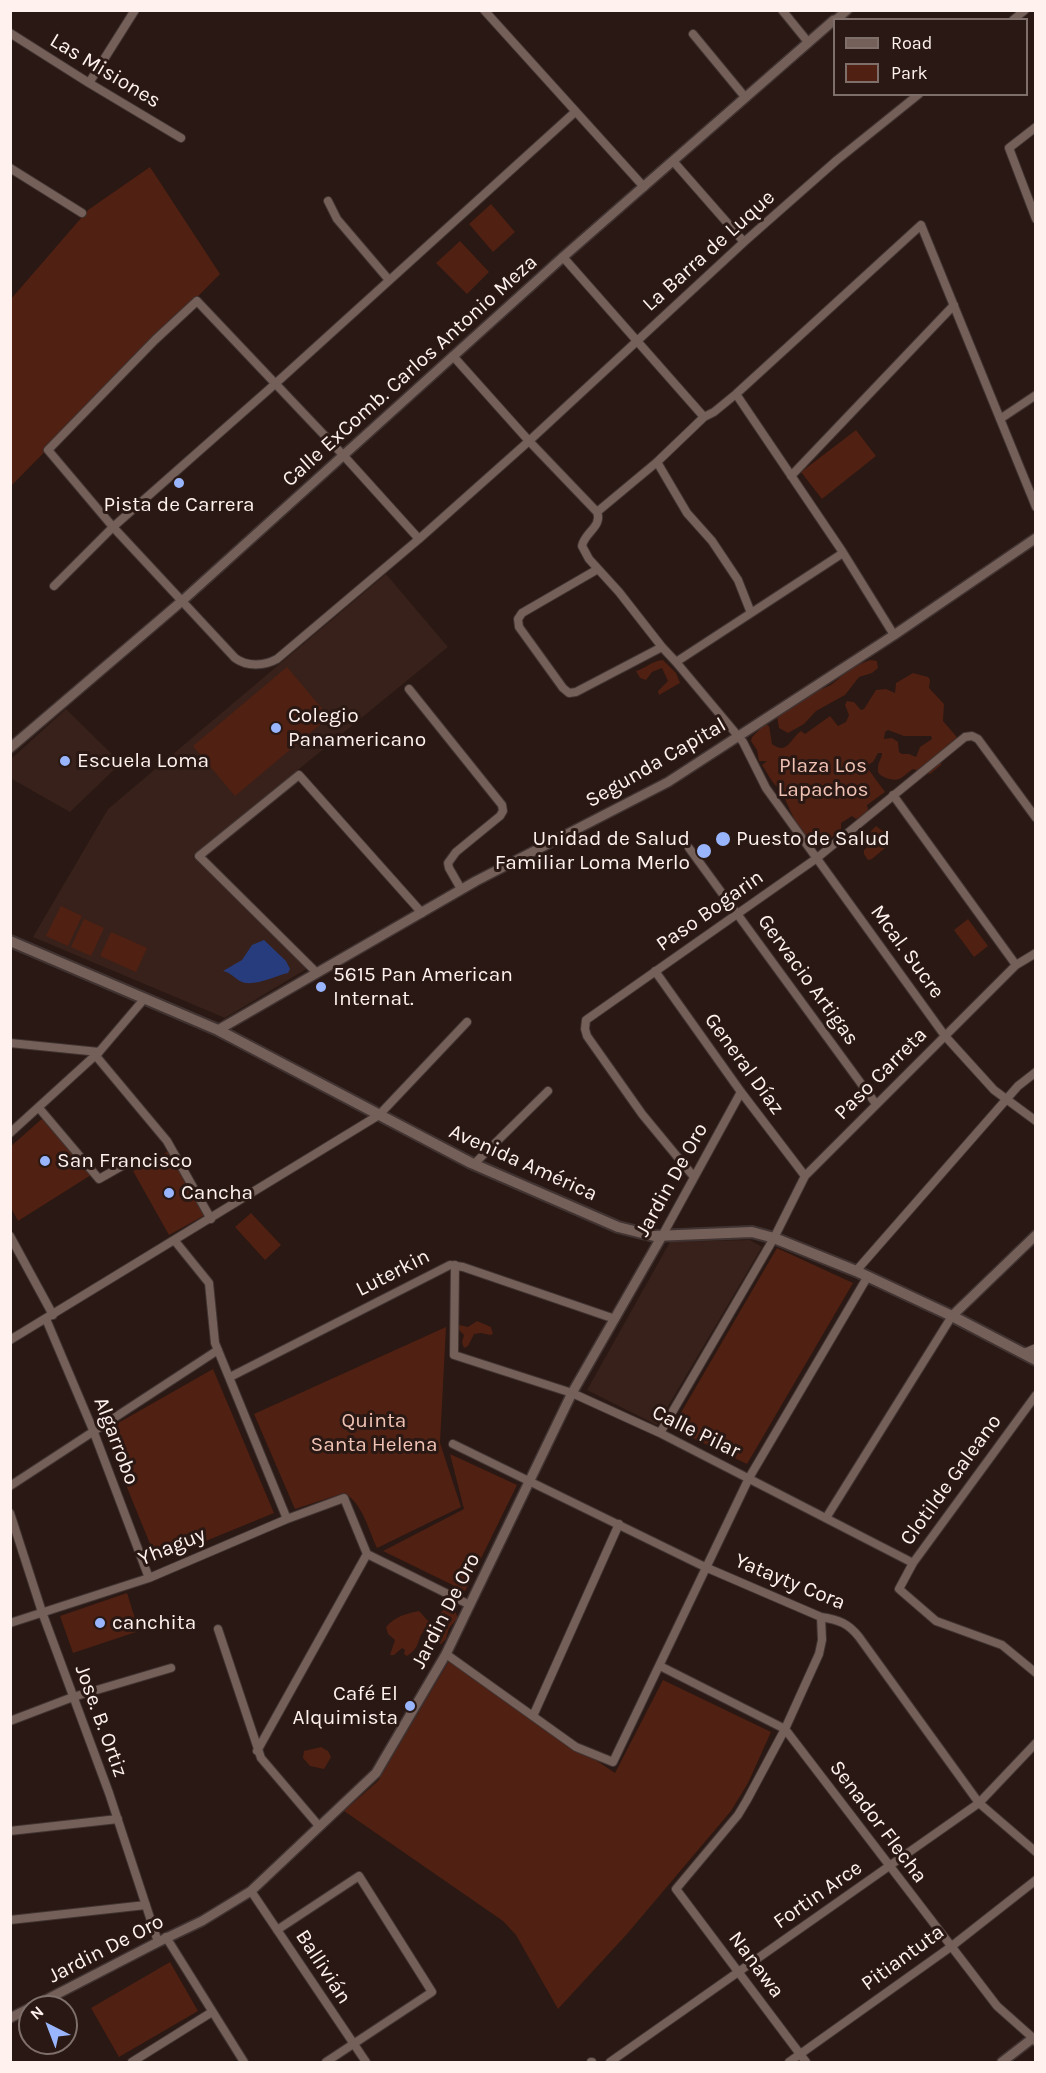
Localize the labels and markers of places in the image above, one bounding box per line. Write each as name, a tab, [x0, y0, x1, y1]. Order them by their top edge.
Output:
marker: Pista de Carrera	[172, 476, 186, 490]
place label: Pista de Carrera	[103, 492, 255, 518]
place label: Colegio Panamericano	[288, 703, 426, 753]
marker: Colegio Panamericano	[269, 721, 283, 735]
place label: Escuela Loma	[77, 748, 209, 774]
marker: Escuela Loma	[58, 754, 72, 768]
place label: Unidad de Salud Familiar Loma Merlo	[495, 826, 690, 876]
place label: Puesto de Salud	[736, 826, 890, 852]
marker: Puesto de Salud	[714, 830, 732, 848]
marker: Unidad de Salud Familiar Loma Merlo	[695, 842, 713, 860]
place label: 5615 Pan American Internat.	[333, 962, 513, 1012]
marker: 5615 Pan American Internat.	[314, 980, 328, 994]
place label: San Francisco	[57, 1148, 192, 1174]
marker: San Francisco	[38, 1154, 52, 1168]
place label: Cancha	[181, 1180, 253, 1206]
marker: Cancha	[162, 1186, 176, 1200]
place label: canchita	[112, 1610, 196, 1636]
marker: canchita	[93, 1616, 107, 1630]
place label: Café El Alquimista	[292, 1681, 398, 1731]
marker: Café El Alquimista	[403, 1699, 417, 1713]

